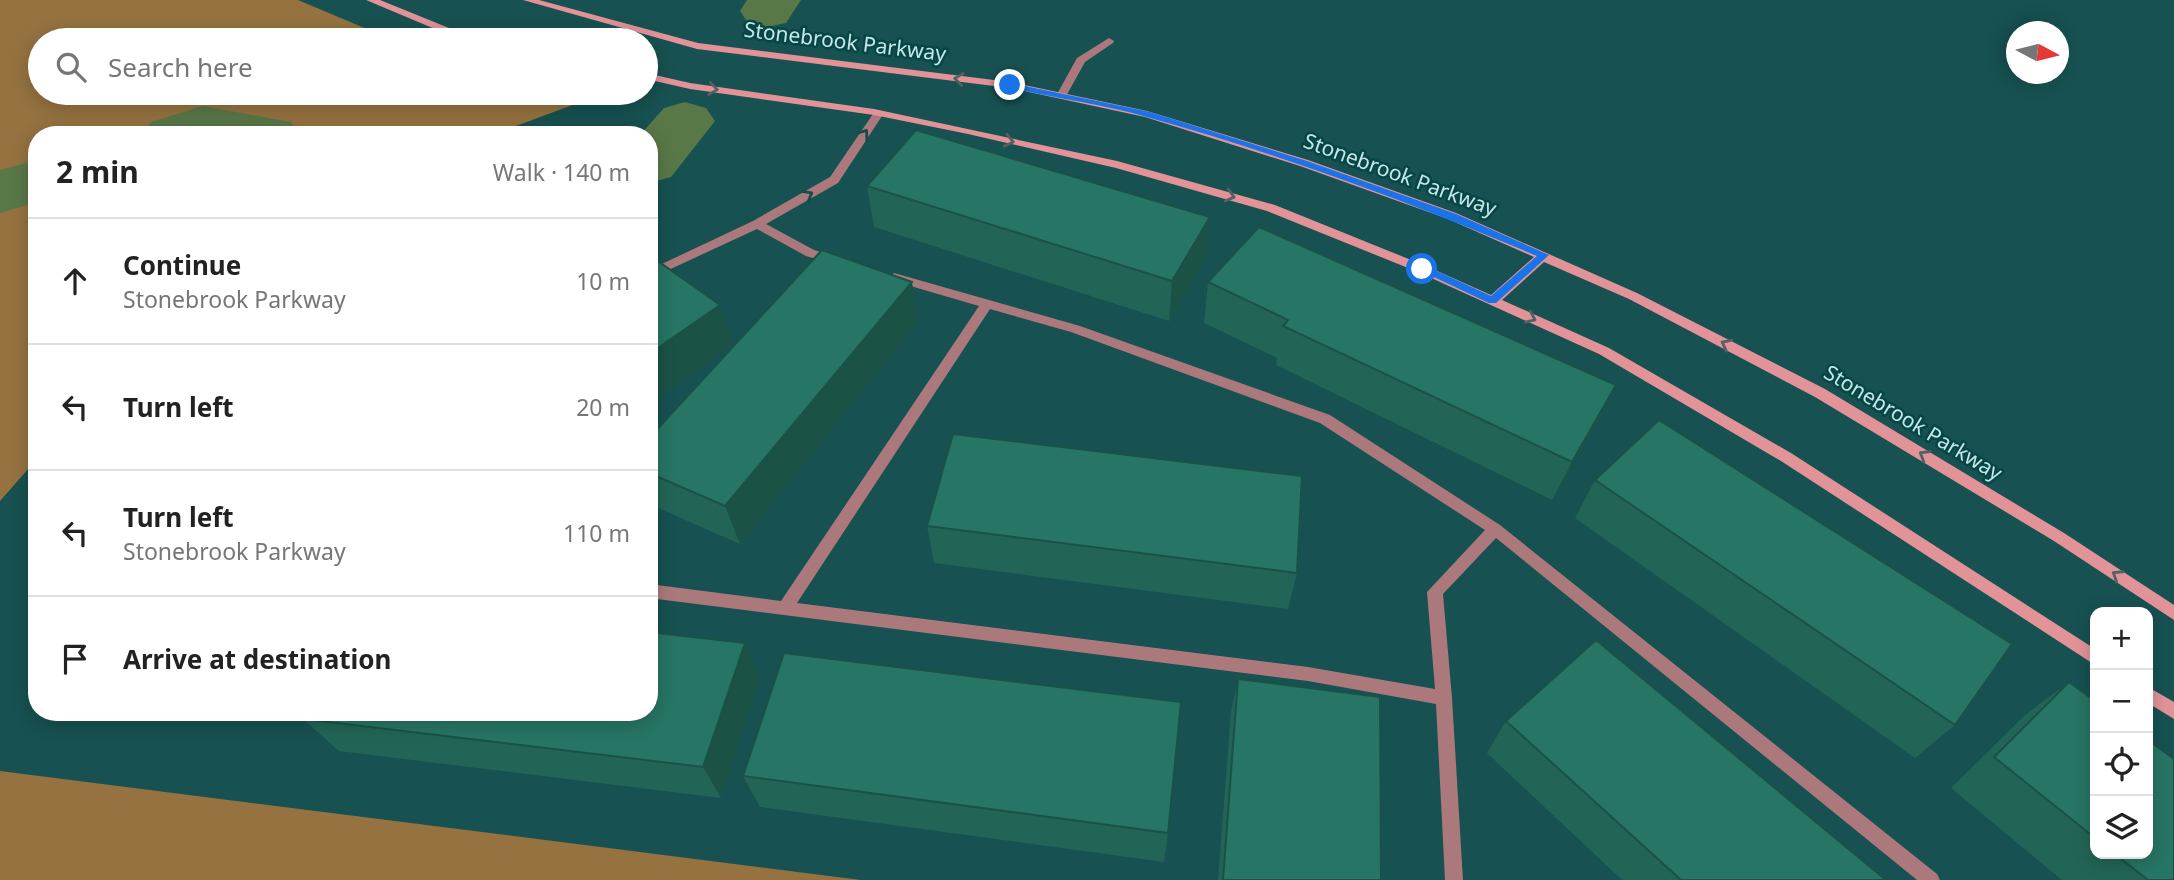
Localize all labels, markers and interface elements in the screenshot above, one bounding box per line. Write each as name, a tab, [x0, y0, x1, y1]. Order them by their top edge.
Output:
street label: Stonebrook Parkway	[743, 15, 948, 67]
north arrow	[2006, 21, 2069, 84]
search box	[28, 28, 658, 105]
icon: search	[52, 48, 90, 86]
text: Search here	[108, 49, 253, 85]
route end	[994, 69, 1025, 100]
one-way arrow	[953, 72, 964, 87]
one-way arrow	[707, 81, 719, 96]
street label: Stonebrook Parkway	[1300, 126, 1501, 222]
one-way arrow	[856, 130, 868, 142]
one-way arrow	[1003, 132, 1015, 147]
text: 2 min	[56, 151, 139, 192]
text: Walk · 140 m	[493, 156, 630, 188]
one-way arrow	[1224, 188, 1236, 202]
one-way arrow	[800, 190, 813, 203]
text: Continue	[123, 247, 241, 283]
route start	[1406, 253, 1437, 284]
icon: ahead	[56, 262, 94, 300]
text: 10 m	[576, 265, 630, 297]
text: Stonebrook Parkway	[123, 283, 346, 315]
one-way arrow	[1524, 310, 1536, 324]
one-way arrow	[1721, 338, 1733, 352]
street label: Stonebrook Parkway	[1819, 358, 2008, 487]
icon: left	[56, 388, 94, 426]
text: Turn left	[123, 389, 234, 425]
text: 20 m	[576, 391, 630, 423]
one-way arrow	[1918, 451, 1931, 464]
text: Turn left	[123, 499, 234, 535]
icon: left	[56, 514, 94, 552]
text: 110 m	[563, 517, 630, 549]
text: Stonebrook Parkway	[123, 535, 346, 567]
one-way arrow	[2112, 571, 2125, 584]
map controls	[2090, 607, 2153, 859]
button: +	[2090, 607, 2153, 670]
icon: arrive	[56, 640, 94, 678]
text: Arrive at destination	[123, 641, 392, 677]
button: −	[2090, 670, 2153, 733]
button: locate	[2090, 733, 2153, 796]
button: layers	[2090, 796, 2153, 859]

